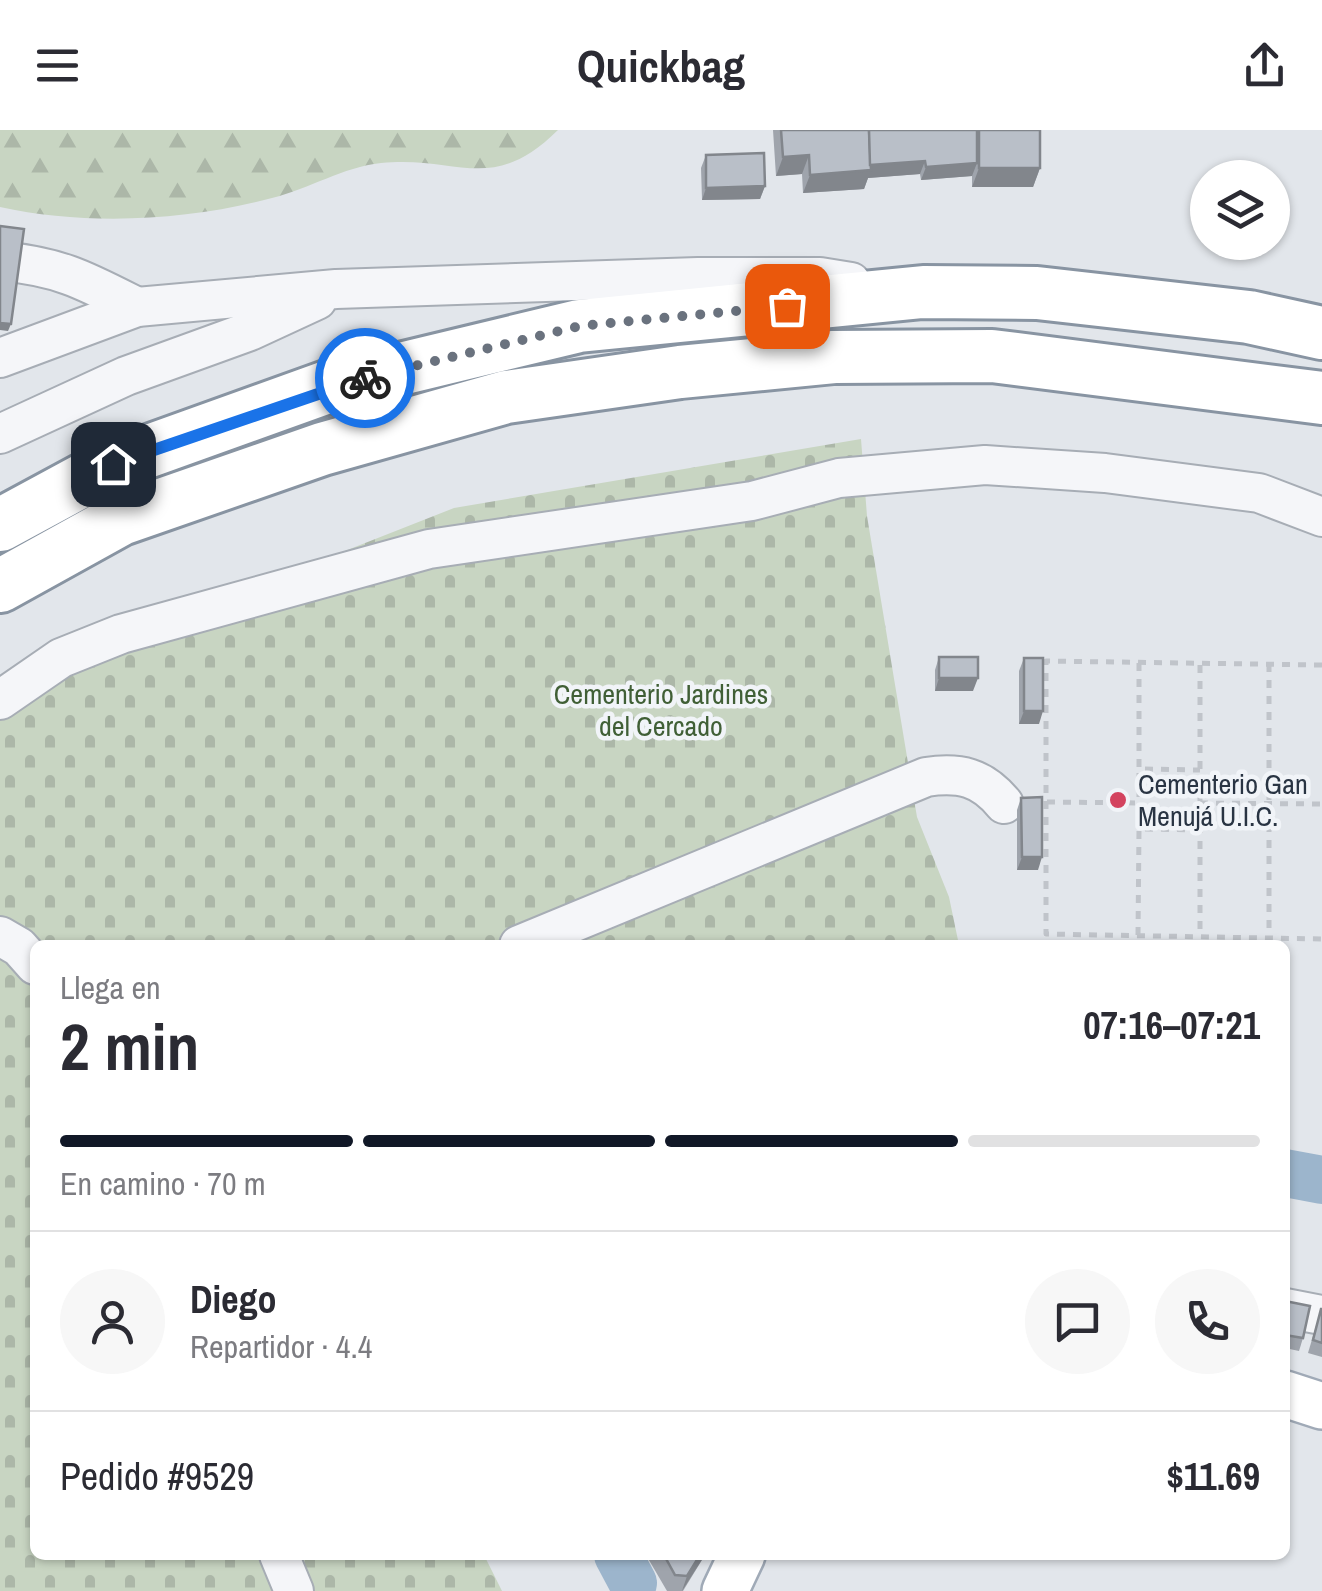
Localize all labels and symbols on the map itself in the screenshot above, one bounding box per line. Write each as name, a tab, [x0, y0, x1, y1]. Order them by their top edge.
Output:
pin	[745, 264, 830, 349]
courier	[315, 328, 415, 428]
pin	[71, 422, 156, 507]
park label: Cementerio Jardines del Cercado	[554, 675, 768, 745]
place label: Cementerio Gan Menujá U.I.C.	[1138, 765, 1308, 835]
marker: Cementerio Gan Menujá U.I.C.	[1107, 789, 1129, 811]

